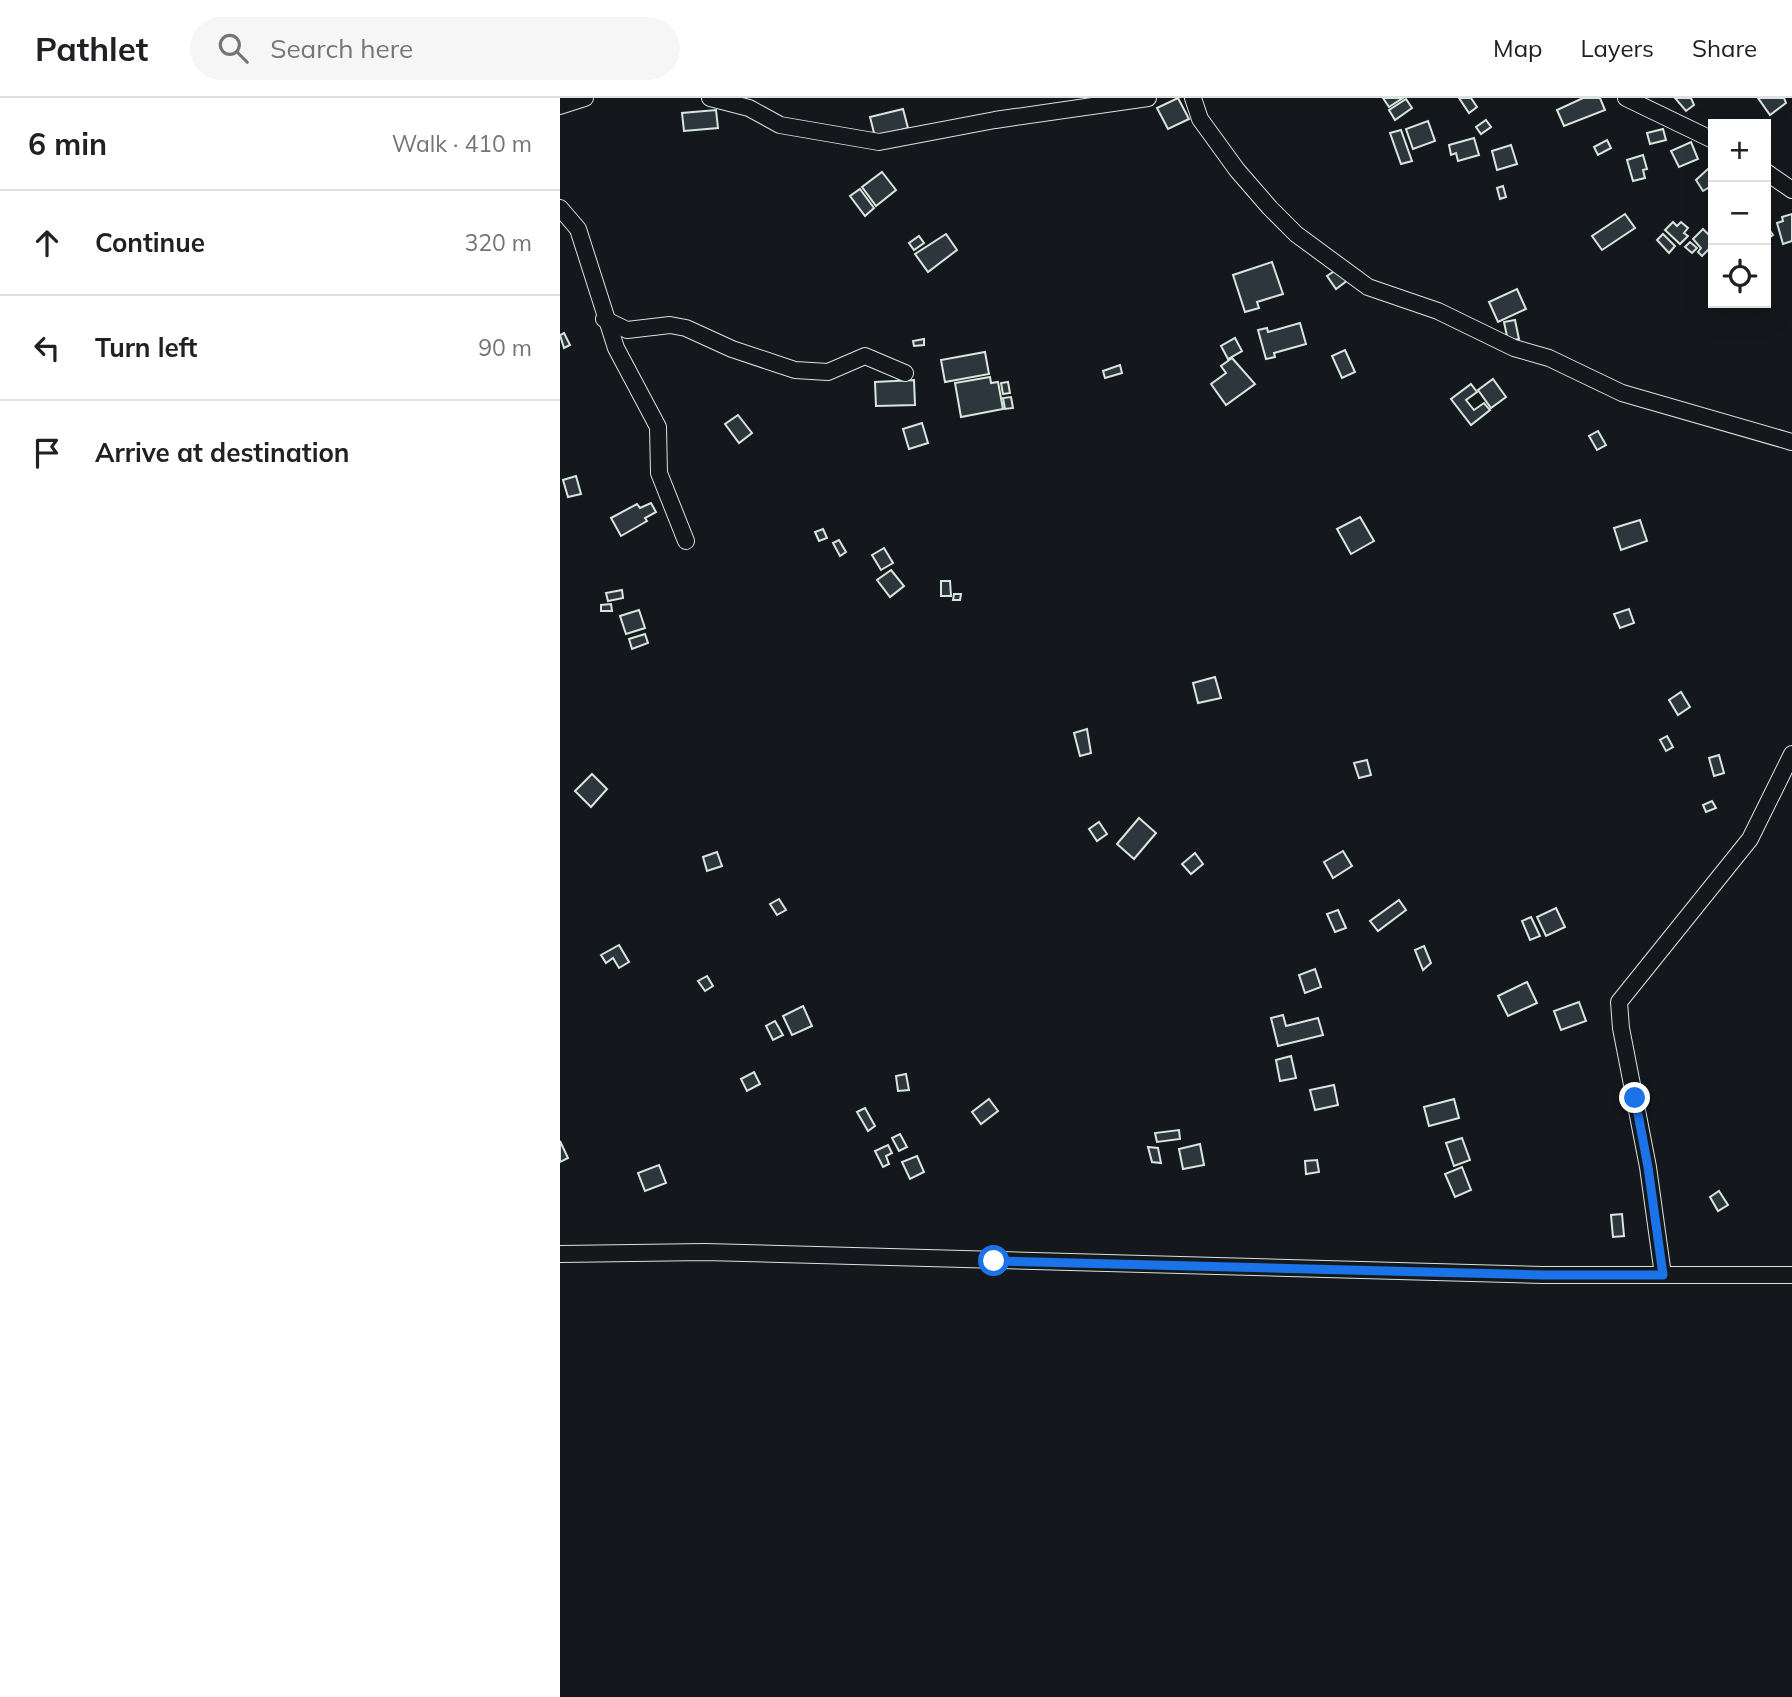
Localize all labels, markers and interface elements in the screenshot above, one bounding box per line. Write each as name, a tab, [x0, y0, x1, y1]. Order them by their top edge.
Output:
search box	[190, 17, 680, 80]
text: Pathlet	[35, 28, 148, 69]
icon: search	[214, 29, 252, 67]
text: Search here	[270, 32, 413, 65]
text: Map	[1493, 33, 1542, 63]
text: Layers	[1580, 33, 1654, 63]
text: Share	[1692, 33, 1757, 63]
map controls	[1708, 119, 1771, 308]
button: +	[1708, 119, 1771, 182]
text: 6 min	[28, 125, 107, 163]
text: Walk · 410 m	[392, 129, 532, 158]
button: −	[1708, 182, 1771, 245]
icon: ahead	[28, 224, 66, 262]
text: Continue	[95, 226, 205, 259]
text: 320 m	[464, 228, 532, 257]
button: locate	[1708, 245, 1771, 308]
icon: left	[28, 329, 66, 367]
text: Turn left	[95, 331, 197, 364]
text: 90 m	[478, 333, 532, 362]
icon: arrive	[28, 434, 66, 472]
text: Arrive at destination	[95, 436, 350, 469]
route end	[1619, 1082, 1650, 1113]
route start	[978, 1245, 1009, 1276]

